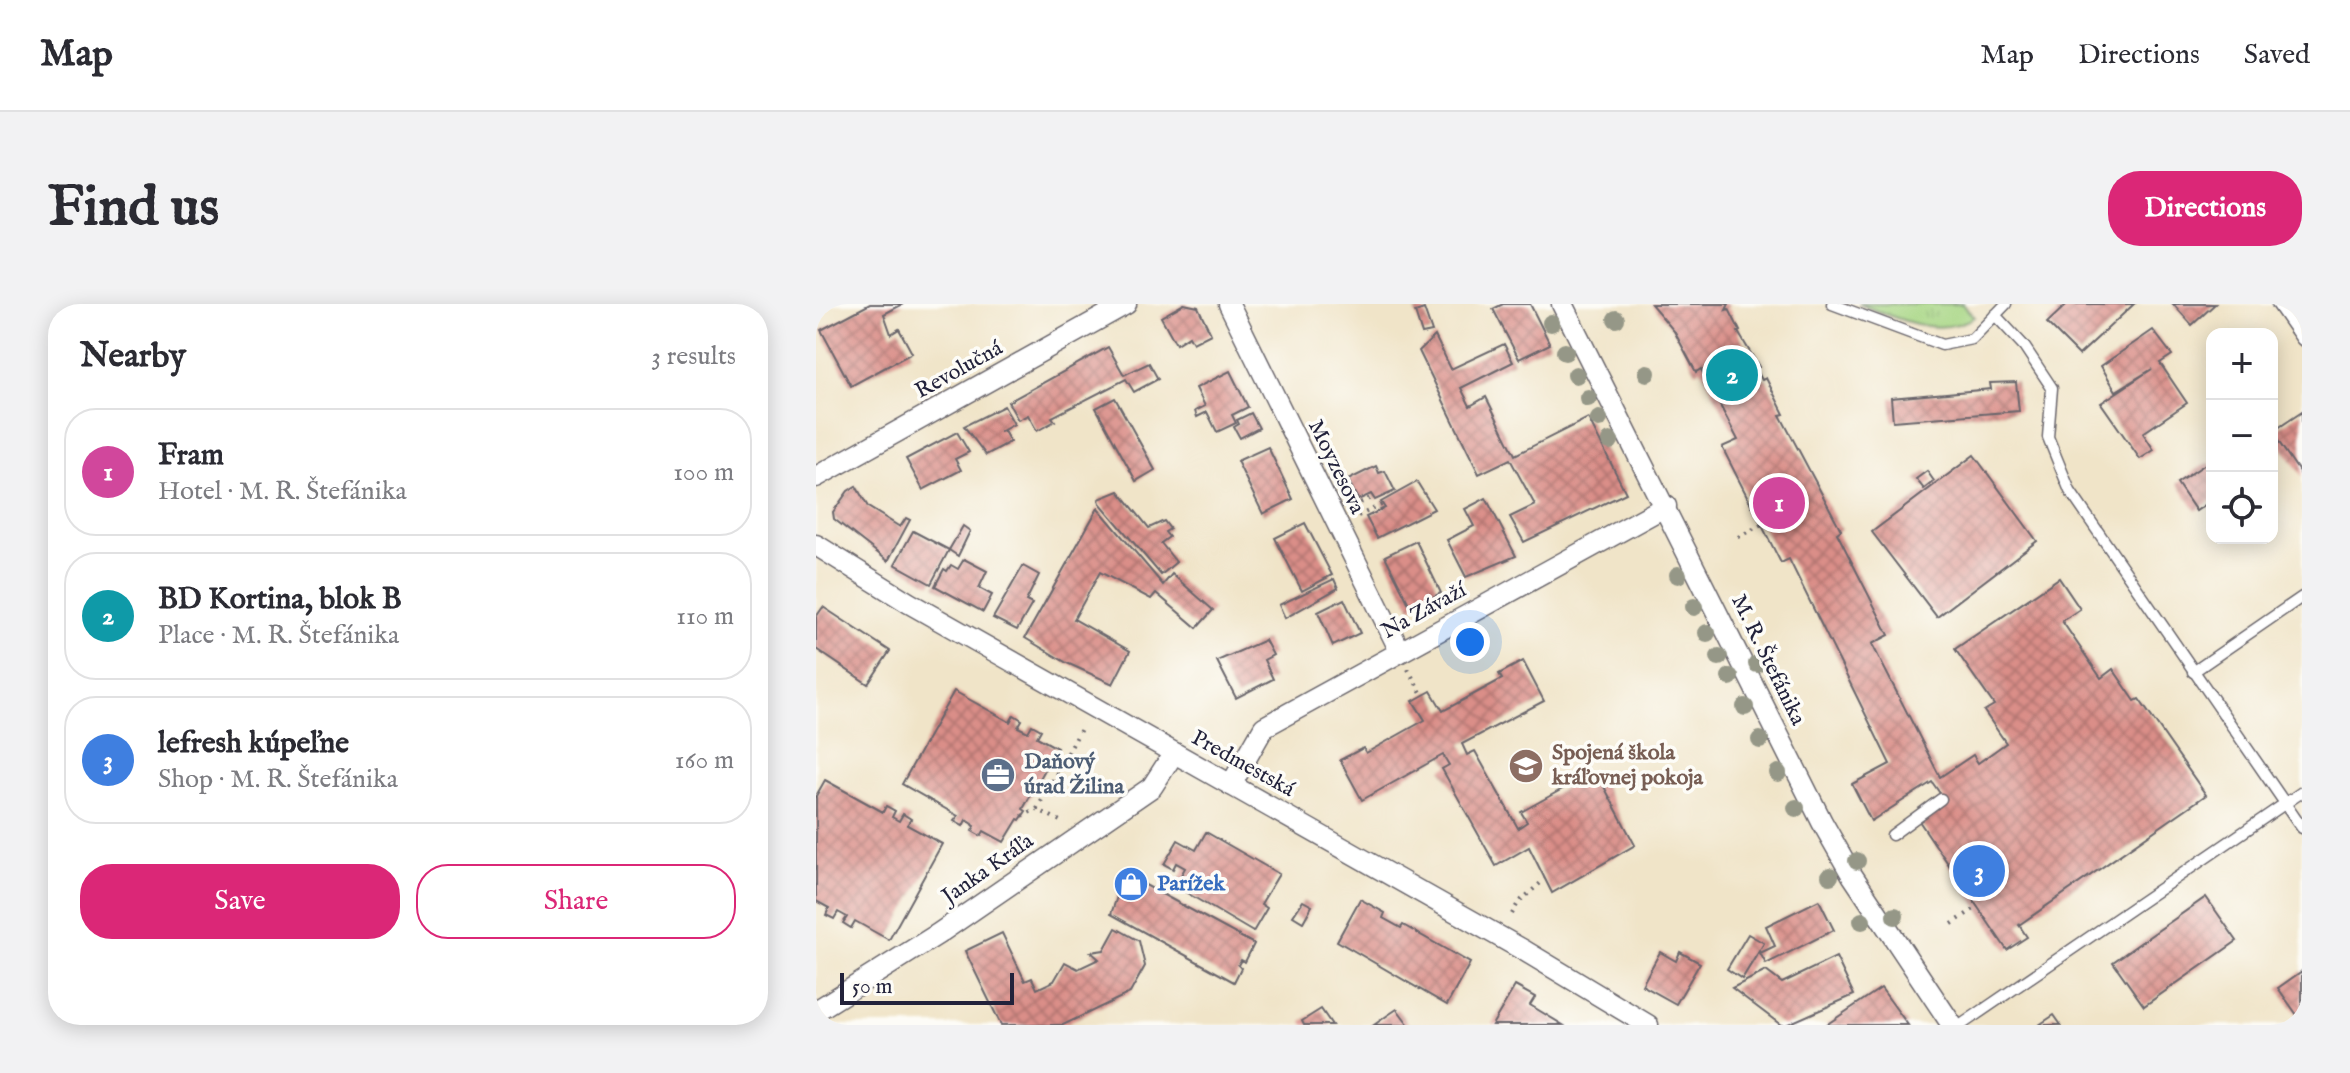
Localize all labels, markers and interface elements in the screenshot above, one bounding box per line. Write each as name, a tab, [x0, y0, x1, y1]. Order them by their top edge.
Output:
text: Map	[40, 31, 113, 79]
text: Map	[1980, 38, 2034, 73]
text: Directions	[2078, 38, 2200, 73]
text: Saved	[2244, 38, 2310, 73]
button: Directions	[2108, 171, 2302, 246]
text: Find us	[48, 173, 219, 244]
map controls	[2206, 328, 2278, 544]
button: +	[2206, 328, 2278, 400]
street label: Revolučná	[910, 334, 1008, 406]
text: Nearby	[80, 335, 186, 378]
text: 3 results	[651, 340, 736, 373]
pin: 2	[1706, 345, 1758, 405]
button: −	[2206, 400, 2278, 472]
street label: Moyzesova	[1301, 415, 1371, 519]
text: Fram	[158, 437, 224, 475]
text: 1	[103, 456, 113, 489]
text: 100 m	[673, 456, 734, 489]
button: locate	[2206, 472, 2278, 544]
pin: 1	[1753, 473, 1805, 533]
text: Hotel · M. R. Štefánika	[158, 475, 407, 508]
street label: Na Závaží	[1377, 575, 1473, 646]
text: BD Kortina, blok B	[158, 581, 402, 619]
street label: M. R. Štefánika	[1724, 590, 1812, 730]
text: 2	[102, 600, 114, 633]
text: 110 m	[676, 600, 734, 633]
text: Place · M. R. Štefánika	[158, 619, 399, 652]
your location	[1450, 622, 1490, 662]
street label: Predmestská	[1186, 724, 1300, 804]
text: lefresh kúpeľne	[158, 725, 349, 763]
place label: Spojená škola kráľovnej pokoja	[1551, 739, 1703, 792]
text: 3	[103, 744, 113, 777]
text: 160 m	[675, 744, 734, 777]
school or university icon: Spojená škola kráľovnej pokoja	[1507, 747, 1545, 785]
place label: Daňový úrad Žilina	[1024, 748, 1124, 801]
office icon: Daňový úrad Žilina	[979, 756, 1017, 794]
text: Shop · M. R. Štefánika	[158, 763, 398, 796]
street label: Janka Kráľa	[934, 827, 1040, 912]
pin: 3	[1953, 841, 2005, 901]
button: Save	[80, 864, 400, 939]
button: Share	[416, 864, 736, 939]
shop icon: Parížek	[1112, 865, 1150, 903]
place label: Parížek	[1157, 870, 1226, 898]
scale bar	[840, 969, 1014, 1005]
text: 50 m	[852, 973, 893, 1001]

